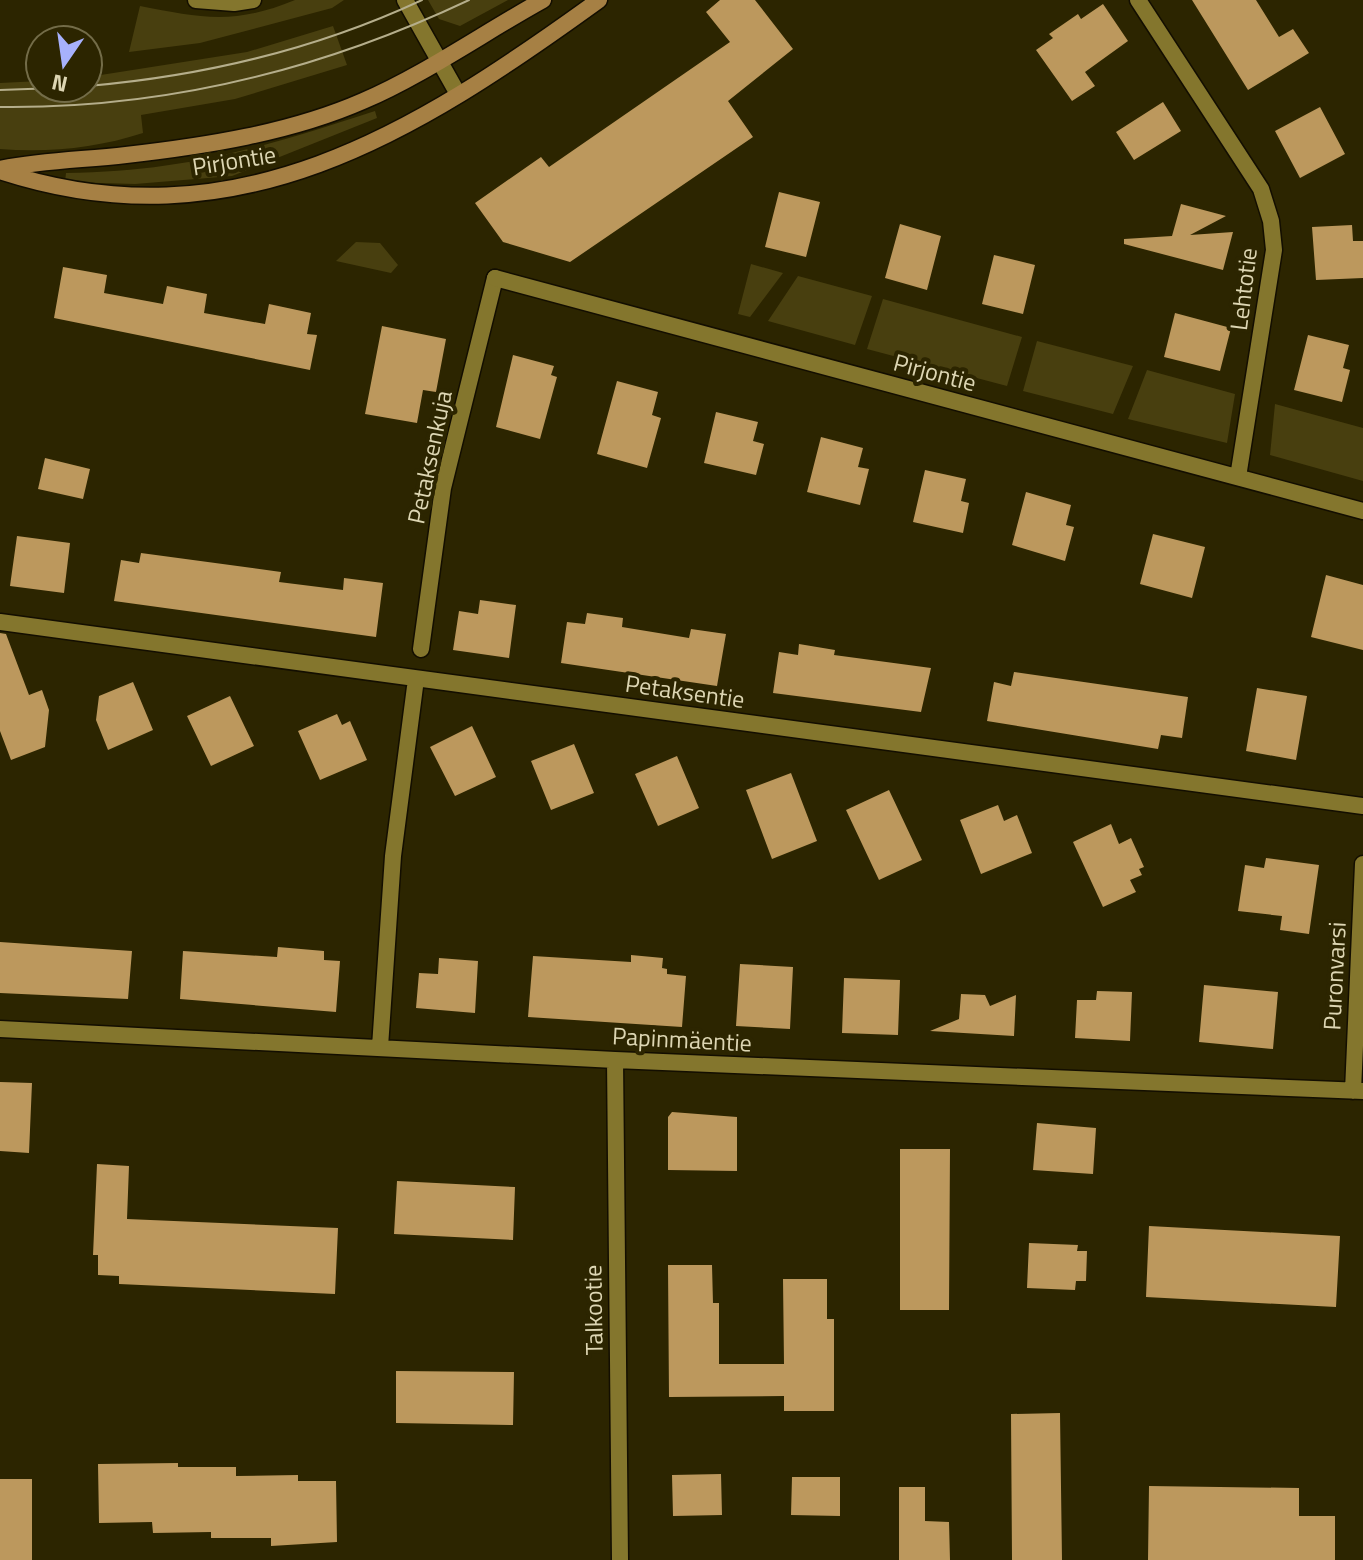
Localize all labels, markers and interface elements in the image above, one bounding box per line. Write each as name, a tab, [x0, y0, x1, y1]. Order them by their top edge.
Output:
north arrow	[24, 24, 104, 104]
text: N	[48, 65, 71, 102]
street label: Pirjontie	[190, 136, 278, 184]
street label: Lehtotie	[1220, 246, 1266, 332]
street label: Pirjontie	[890, 344, 980, 400]
street label: Petaksenkuja	[397, 387, 461, 527]
street label: Petaksentie	[623, 665, 747, 717]
street label: Puronvarsi	[1313, 921, 1355, 1031]
street label: Papinmäentie	[611, 1017, 753, 1061]
street label: Talkootie	[574, 1265, 612, 1355]

